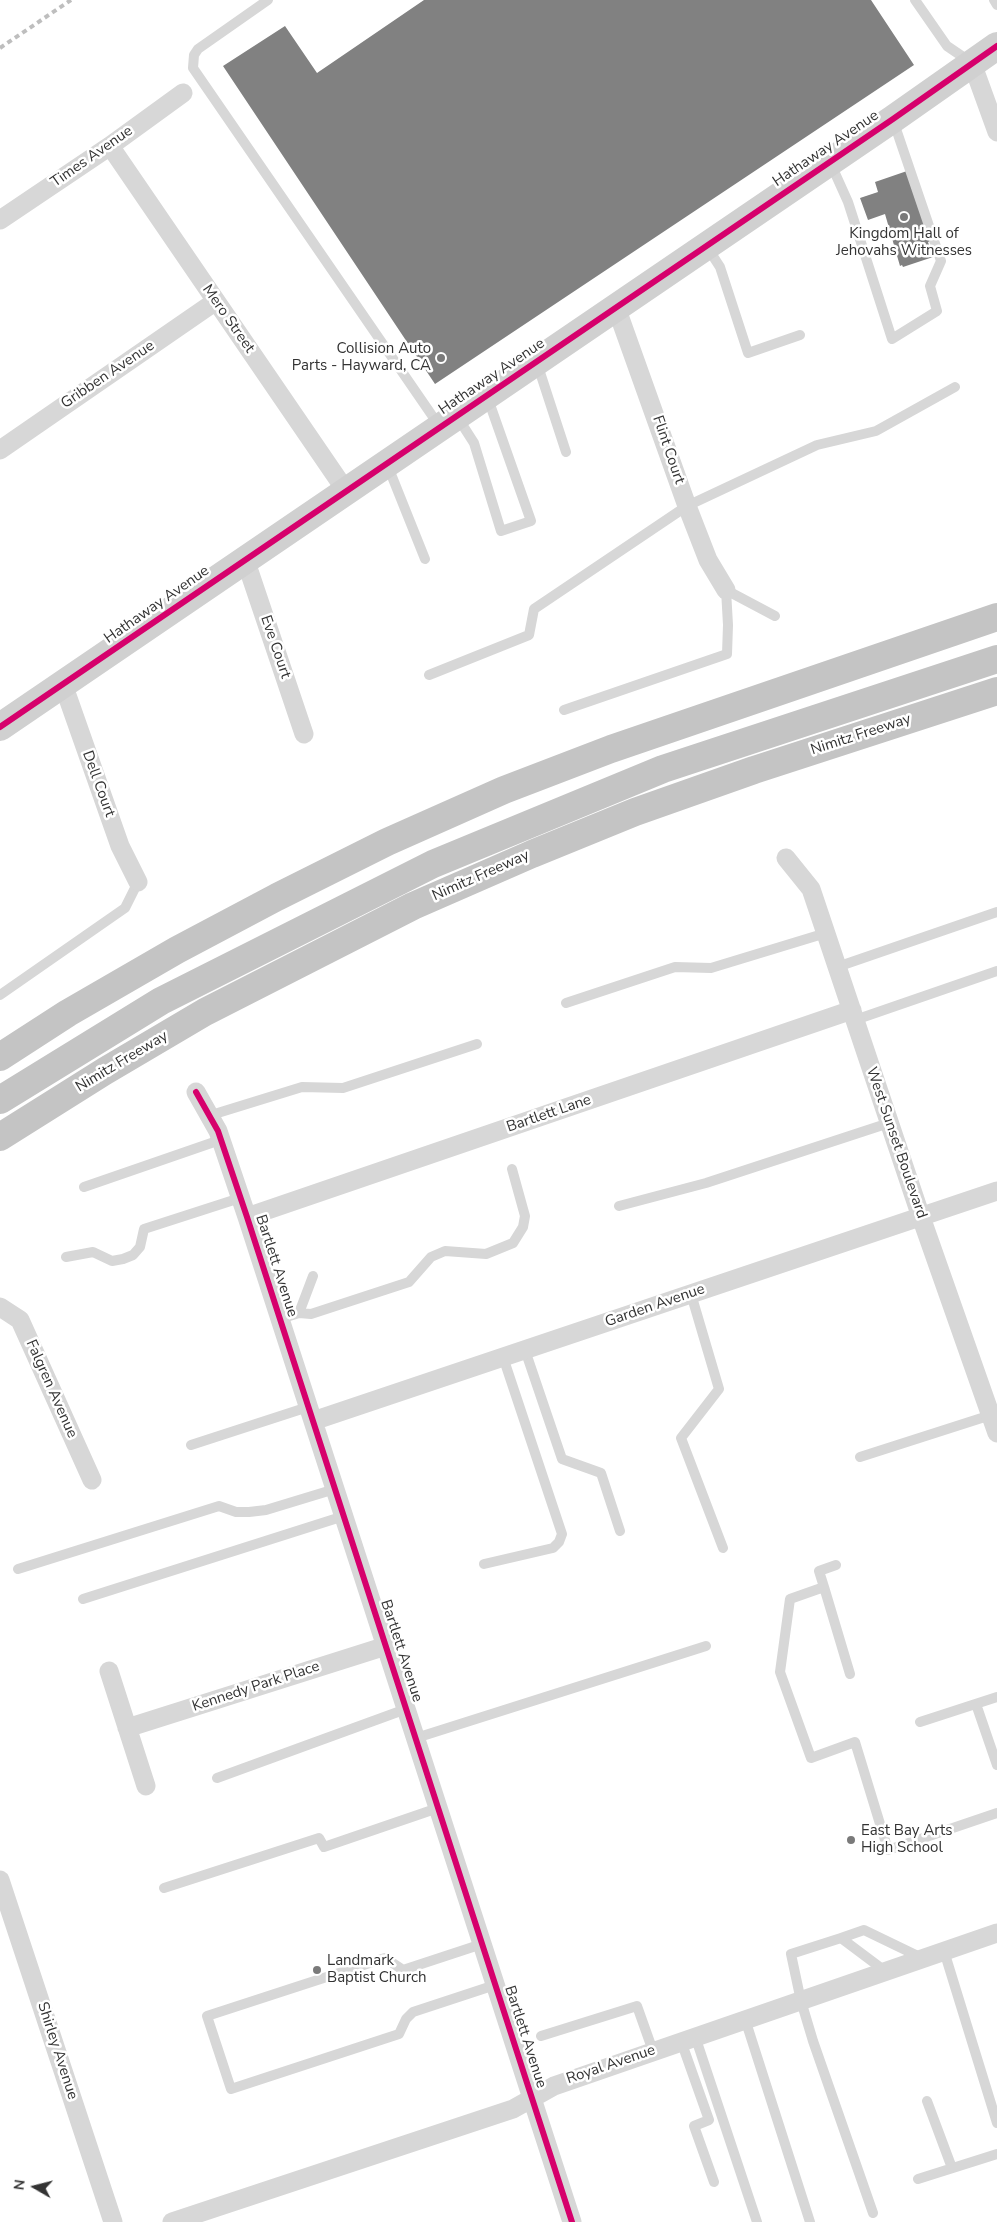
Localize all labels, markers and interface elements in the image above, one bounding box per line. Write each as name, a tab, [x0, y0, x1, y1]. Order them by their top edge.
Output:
street label: Hathaway Avenue	[770, 107, 882, 191]
street label: Times Avenue	[48, 122, 136, 192]
marker: Kingdom Hall of Jehovahs Witnesses	[898, 211, 910, 223]
place label: Kingdom Hall of Jehovahs Witnesses	[836, 225, 972, 260]
street label: Mero Street	[198, 281, 258, 357]
street label: Hathaway Avenue	[436, 335, 548, 419]
street label: Gribben Avenue	[58, 337, 158, 413]
place label: Collision Auto Parts - Hayward, CA	[292, 340, 431, 375]
marker: Collision Auto Parts - Hayward, CA	[435, 352, 447, 364]
street label: Flint Court	[648, 413, 688, 487]
street label: Hathaway Avenue	[101, 562, 213, 648]
street label: Eve Court	[256, 613, 294, 681]
street label: Nimitz Freeway	[809, 710, 913, 760]
street label: Dell Court	[78, 748, 118, 820]
street label: Nimitz Freeway	[430, 847, 532, 905]
street label: Nimitz Freeway	[73, 1027, 171, 1097]
street label: West Sunset Boulevard	[862, 1065, 930, 1221]
street label: Bartlett Lane	[504, 1091, 594, 1137]
street label: Bartlett Avenue	[251, 1213, 301, 1319]
street label: Garden Avenue	[603, 1281, 707, 1331]
street label: Falgren Avenue	[21, 1337, 81, 1441]
street label: Bartlett Avenue	[376, 1598, 426, 1704]
street label: Kennedy Park Place	[190, 1658, 322, 1716]
place label: East Bay Arts High School	[861, 1822, 953, 1857]
marker: East Bay Arts High School	[845, 1834, 857, 1846]
place label: Landmark Baptist Church	[327, 1952, 427, 1987]
marker: Landmark Baptist Church	[311, 1964, 323, 1976]
street label: Bartlett Avenue	[500, 1984, 550, 2090]
street label: Shirley Avenue	[33, 2000, 81, 2102]
street label: Royal Avenue	[564, 2041, 658, 2089]
north arrow	[10, 2162, 60, 2212]
text: N	[10, 2178, 30, 2191]

